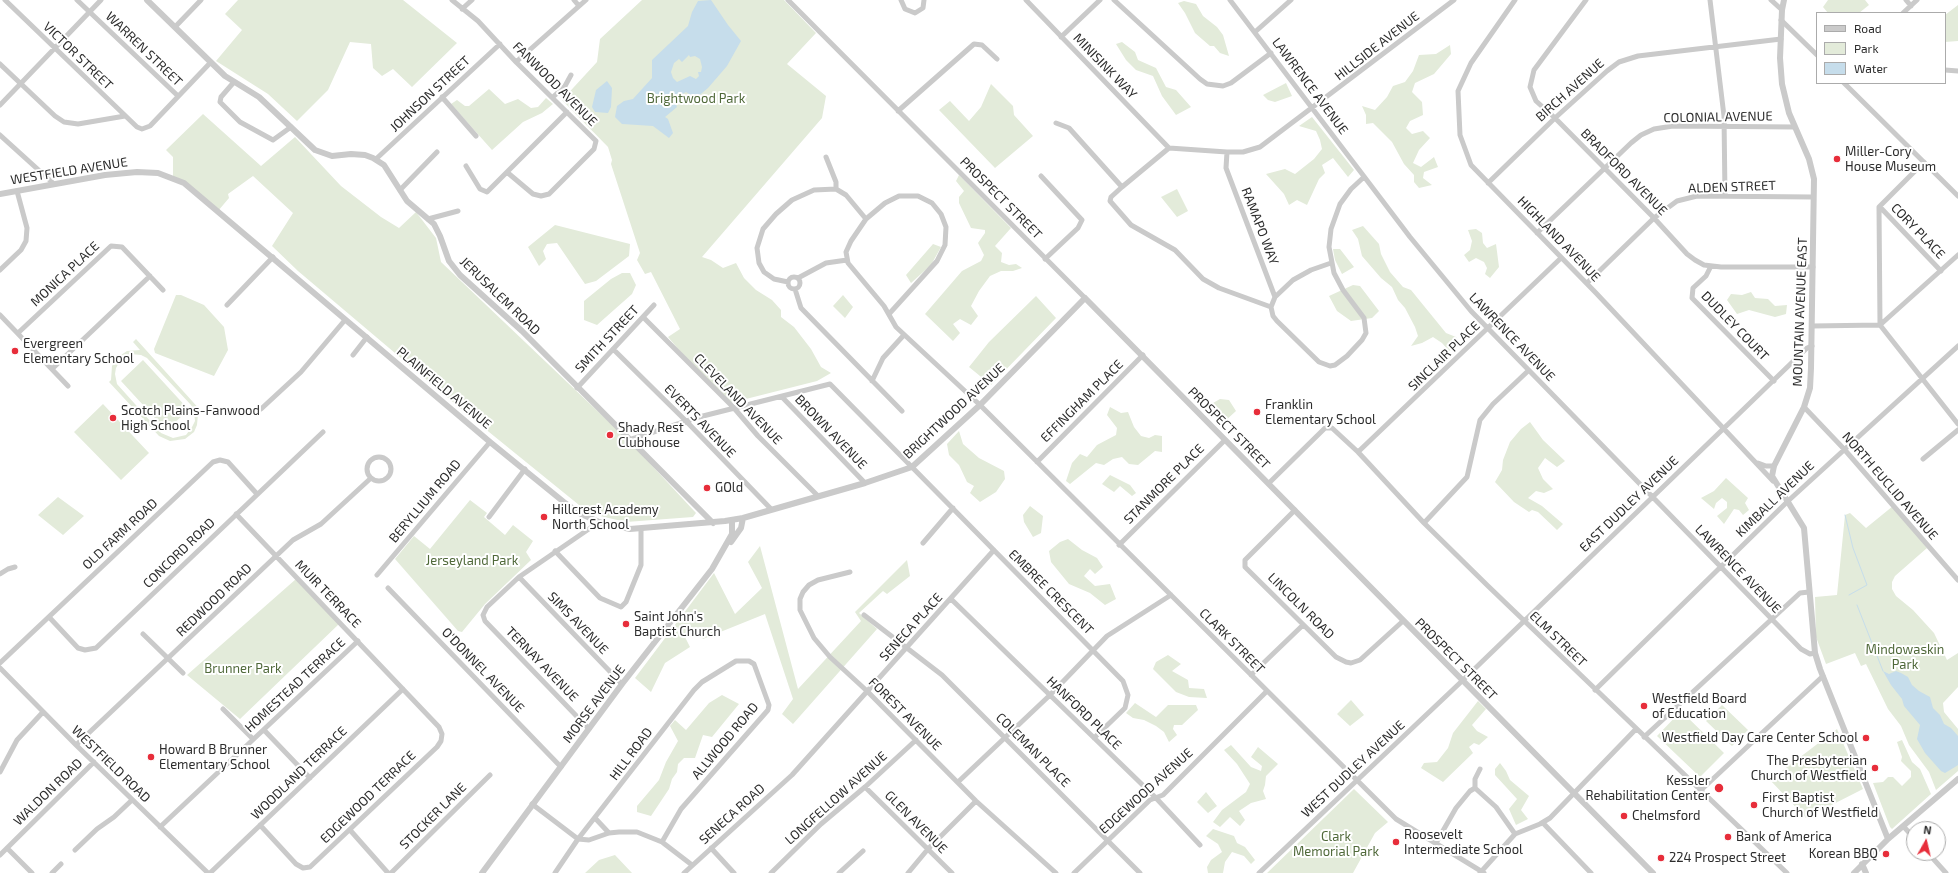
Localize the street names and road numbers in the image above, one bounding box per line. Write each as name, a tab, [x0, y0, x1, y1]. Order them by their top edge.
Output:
street label: WARREN STREET	[102, 8, 186, 90]
street label: HILLSIDE AVENUE	[1332, 8, 1422, 84]
street label: VICTOR STREET	[40, 19, 116, 93]
street label: MINISINK WAY	[1070, 30, 1140, 102]
street label: LAWRENCE AVENUE	[1269, 35, 1351, 137]
street label: FANWOOD AVENUE	[510, 39, 600, 129]
street label: JOHNSON STREET	[387, 53, 473, 135]
street label: BIRCH AVENUE	[1533, 55, 1607, 125]
street label: COLONIAL AVENUE	[1663, 108, 1773, 126]
street label: BRADFORD AVENUE	[1578, 126, 1670, 218]
street label: WESTFIELD AVENUE	[9, 154, 129, 188]
street label: PROSPECT STREET	[957, 154, 1045, 242]
street label: ALDEN STREET	[1688, 178, 1776, 196]
street label: RAMAPO WAY	[1238, 185, 1282, 267]
street label: HIGHLAND AVENUE	[1514, 193, 1604, 285]
street label: CORY PLACE	[1888, 200, 1948, 262]
street label: MOUNTAIN AVENUE EAST	[1790, 237, 1810, 387]
street label: MONICA PLACE	[27, 238, 103, 310]
street label: JERUSALEM ROAD	[457, 254, 543, 338]
street label: DUDLEY COURT	[1698, 288, 1772, 364]
street label: LAWRENCE AVENUE	[1466, 290, 1558, 384]
street label: SMITH STREET	[572, 302, 642, 376]
street label: SINCLAIR PLACE	[1405, 318, 1483, 394]
street label: PLAINFIELD AVENUE	[393, 344, 495, 432]
street label: CLEVELAND AVENUE	[691, 350, 785, 448]
street label: EFFINGHAM PLACE	[1038, 357, 1126, 445]
street label: BRIGHTWOOD AVENUE	[900, 360, 1008, 462]
street label: EVERTS AVENUE	[661, 381, 739, 461]
street label: PROSPECT STREET	[1185, 384, 1273, 472]
street label: BROWN AVENUE	[792, 392, 870, 472]
street label: NORTH EUCLID AVENUE	[1839, 429, 1941, 543]
street label: STANMORE PLACE	[1121, 441, 1207, 527]
street label: EAST DUDLEY AVENUE	[1576, 453, 1682, 555]
street label: BERYLLIUM ROAD	[386, 456, 464, 546]
street label: KIMBALL AVENUE	[1733, 458, 1817, 540]
street label: OLD FARM ROAD	[79, 495, 161, 573]
street label: CONCORD ROAD	[140, 515, 218, 591]
street label: LAWRENCE AVENUE	[1692, 522, 1784, 616]
street label: EMBREE CRESCENT	[1005, 546, 1097, 638]
street label: MUIR TERRACE	[292, 557, 364, 631]
street label: REDWOOD ROAD	[173, 560, 255, 640]
street label: LINCOLN ROAD	[1265, 570, 1337, 642]
street label: SIMS AVENUE	[545, 589, 611, 657]
street label: SENECA PLACE	[876, 590, 946, 664]
street label: CLARK STREET	[1196, 605, 1268, 677]
street label: ELM STREET	[1526, 608, 1590, 670]
street label: PROSPECT STREET	[1412, 615, 1500, 703]
street label: TERNAY AVENUE	[502, 623, 582, 705]
street label: O'DONNEL AVENUE	[439, 624, 527, 716]
street label: HOMESTEAD TERRACE	[242, 634, 348, 736]
street label: MORSE AVENUE	[560, 662, 628, 746]
street label: HANFORD PLACE	[1043, 673, 1125, 753]
street label: FOREST AVENUE	[865, 674, 945, 754]
street label: ALLWOOD ROAD	[688, 699, 762, 783]
street label: COLEMAN PLACE	[993, 710, 1073, 790]
street label: WEST DUDLEY AVENUE	[1298, 717, 1408, 821]
street label: WESTFIELD ROAD	[68, 722, 154, 806]
street label: WOODLAND TERRACE	[248, 723, 350, 823]
street label: HILL ROAD	[606, 725, 656, 783]
street label: EDGEWOOD AVENUE	[1096, 745, 1196, 837]
street label: EDGEWOOD TERRACE	[317, 748, 419, 846]
street label: LONGFELLOW AVENUE	[782, 748, 890, 848]
street label: WALDON ROAD	[10, 755, 86, 829]
street label: STOCKER LANE	[396, 779, 470, 853]
street label: SENECA ROAD	[696, 781, 768, 847]
street label: GLEN AVENUE	[881, 787, 951, 857]

